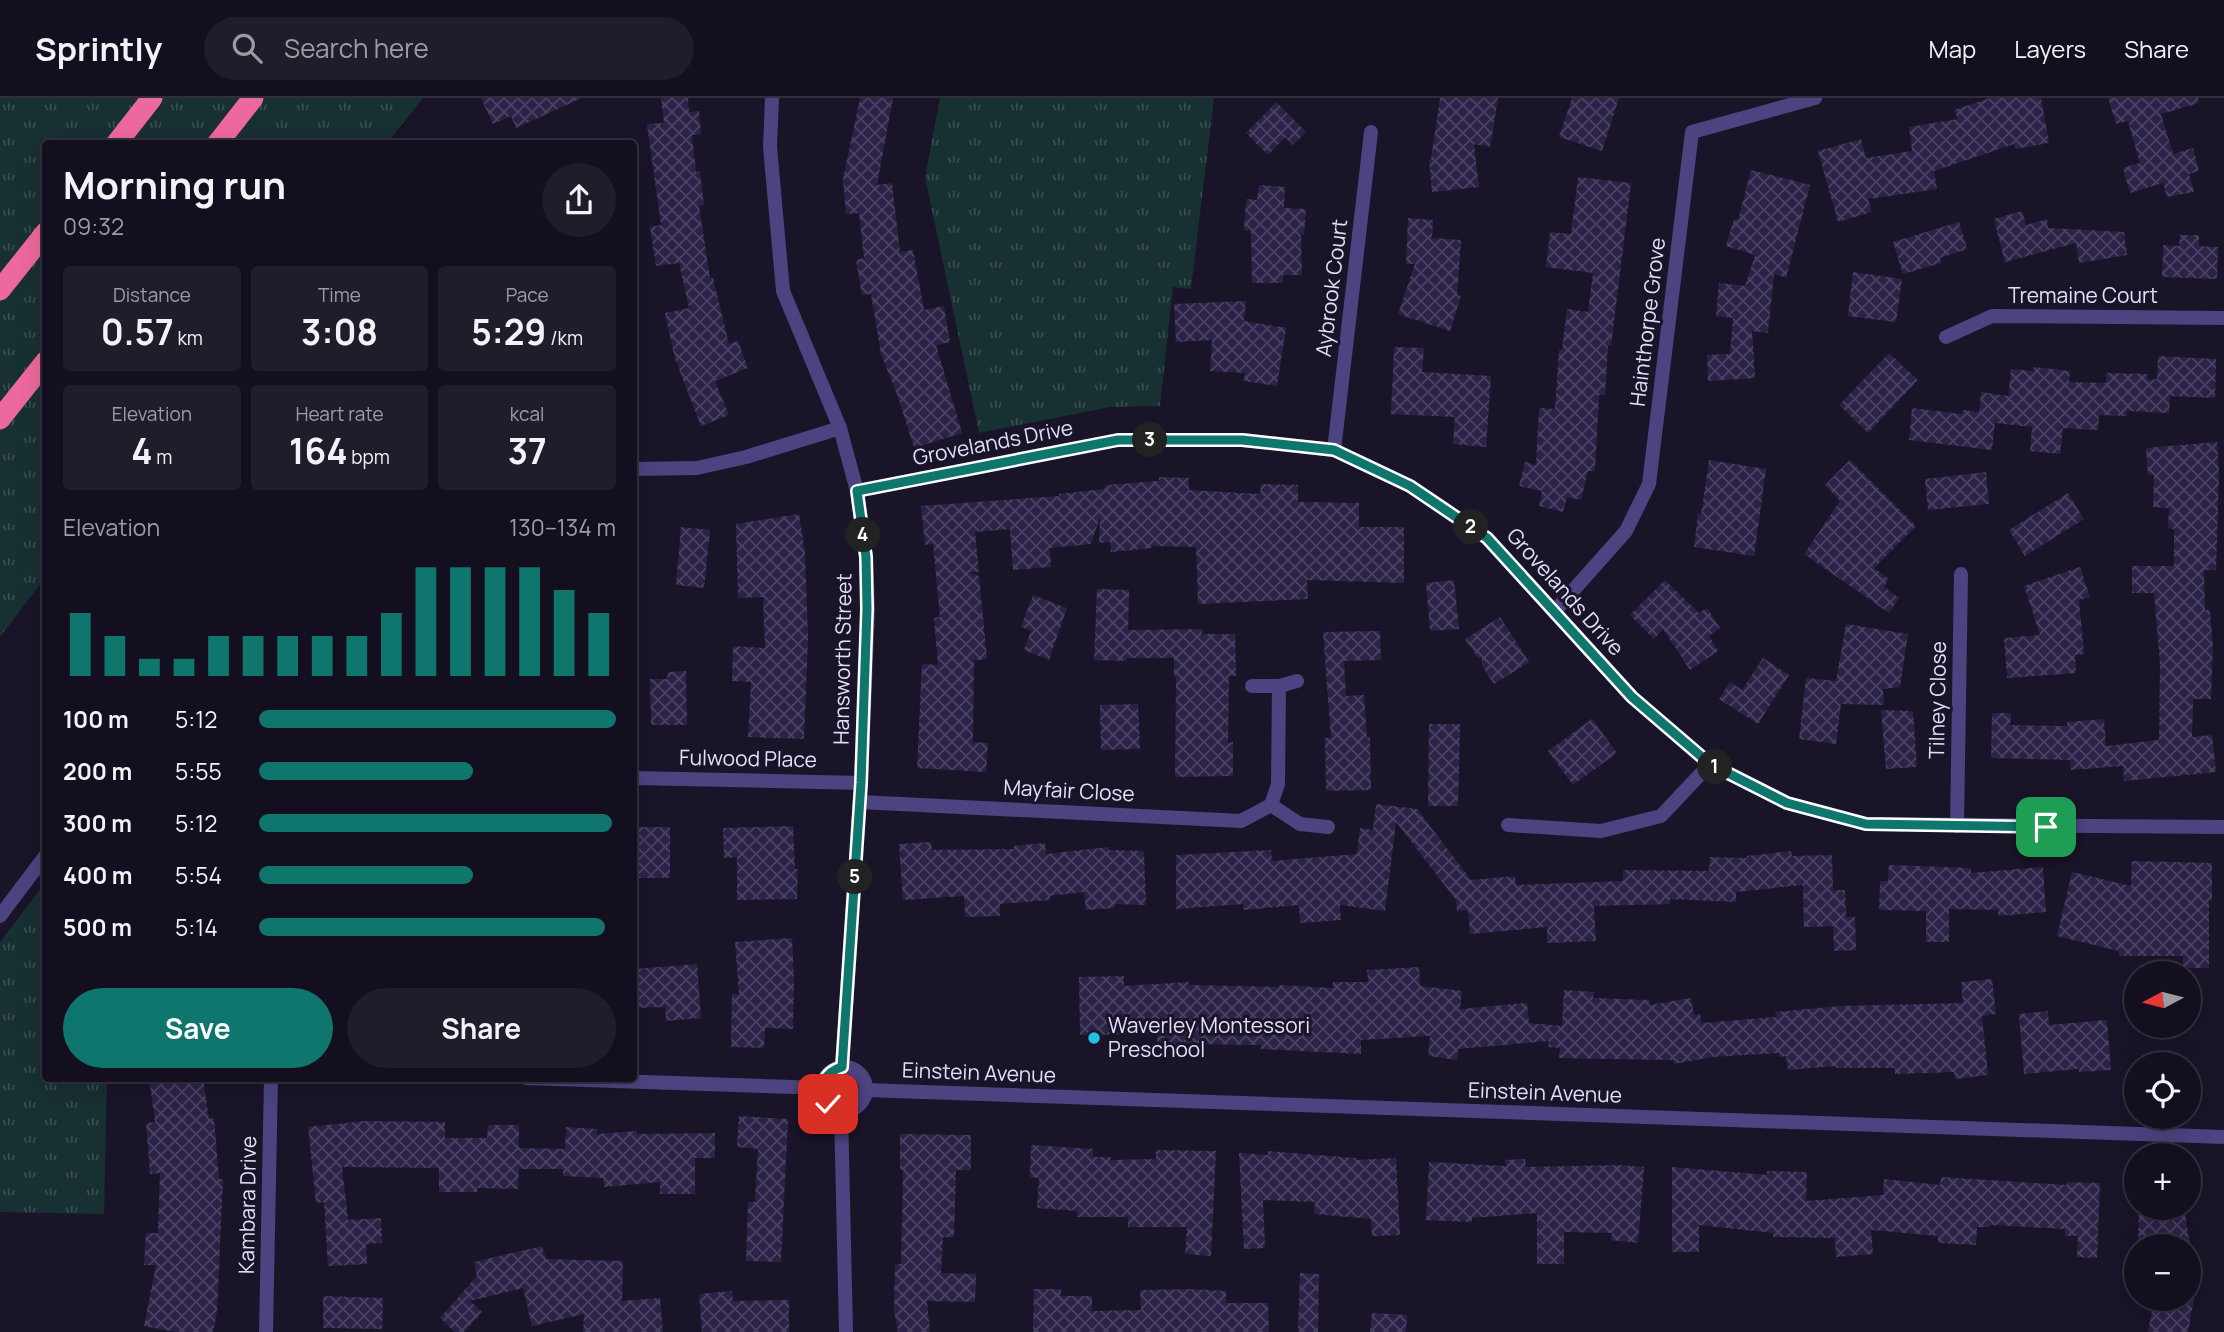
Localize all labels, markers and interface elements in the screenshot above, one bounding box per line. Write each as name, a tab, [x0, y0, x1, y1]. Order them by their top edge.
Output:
search box	[204, 17, 694, 80]
text: Sprintly	[35, 26, 162, 71]
icon: search	[228, 29, 266, 67]
text: Search here	[284, 30, 429, 66]
text: Map	[1929, 32, 1976, 65]
text: Layers	[2014, 32, 2086, 65]
text: Share	[2124, 32, 2189, 65]
text: Morning run	[63, 158, 286, 210]
button: share	[542, 163, 616, 237]
text: 09:32	[63, 210, 124, 242]
street label: Aybrook Court	[1309, 217, 1353, 358]
street label: Hainthorpe Grove	[1623, 236, 1671, 408]
street label: Tremaine Court	[2008, 281, 2158, 309]
text: Distance	[113, 282, 191, 308]
text: Time	[318, 282, 361, 308]
text: Pace	[506, 282, 549, 308]
text: 0.57	[101, 308, 174, 356]
text: 3:08	[301, 308, 378, 356]
text: 5:29	[471, 308, 546, 356]
text: km	[174, 325, 203, 351]
text: /km	[546, 325, 583, 351]
text: Elevation	[112, 401, 192, 427]
text: Heart rate	[295, 401, 384, 427]
text: kcal	[510, 401, 545, 427]
street label: Grovelands Drive	[910, 413, 1075, 471]
pin: 3	[1132, 422, 1168, 458]
text: 3	[1144, 426, 1155, 452]
text: 4	[131, 427, 153, 475]
text: 164	[289, 427, 347, 475]
text: 37	[508, 427, 547, 475]
text: m	[153, 444, 172, 470]
text: bpm	[347, 444, 390, 470]
pin: 2	[1454, 510, 1488, 544]
text: Elevation	[63, 511, 160, 543]
text: 130–134 m	[509, 511, 616, 543]
text: 2	[1465, 513, 1476, 539]
pin: 4	[846, 518, 880, 552]
text: 4	[857, 521, 868, 547]
street label: Grovelands Drive	[1501, 522, 1630, 661]
street label: Hansworth Street	[827, 573, 857, 745]
street label: Tilney Close	[1922, 641, 1952, 759]
text: 100 m	[63, 703, 129, 735]
text: 5:12	[175, 703, 217, 735]
street label: Fulwood Place	[679, 743, 817, 773]
pin: 1	[1698, 750, 1732, 784]
text: 1	[1710, 753, 1719, 779]
text: 200 m	[63, 755, 132, 787]
text: 5:55	[175, 755, 222, 787]
street label: Mayfair Close	[1003, 773, 1136, 807]
pin	[2016, 797, 2076, 857]
text: 300 m	[63, 807, 132, 839]
text: 5:12	[175, 807, 217, 839]
icon: arrive	[2027, 808, 2065, 846]
text: 400 m	[63, 859, 133, 891]
text: 5:54	[175, 859, 222, 891]
pin: 5	[838, 860, 872, 894]
text: 5	[849, 863, 860, 889]
text: 500 m	[63, 911, 132, 943]
text: 5:14	[175, 911, 218, 943]
north arrow	[2124, 961, 2202, 1038]
map controls	[2124, 961, 2201, 1311]
button: Save	[63, 988, 333, 1068]
button: Share	[347, 988, 616, 1068]
place label: Waverley Montessori Preschool	[1108, 1011, 1310, 1063]
marker: Waverley Montessori Preschool	[1086, 1030, 1102, 1046]
button: locate	[2124, 1052, 2201, 1129]
street label: Einstein Avenue	[902, 1055, 1057, 1089]
pin	[798, 1074, 858, 1134]
street label: Einstein Avenue	[1468, 1075, 1623, 1109]
icon: check	[809, 1085, 847, 1123]
street label: Kambara Drive	[232, 1136, 262, 1274]
button: +	[2124, 1143, 2201, 1220]
button: −	[2124, 1234, 2201, 1311]

